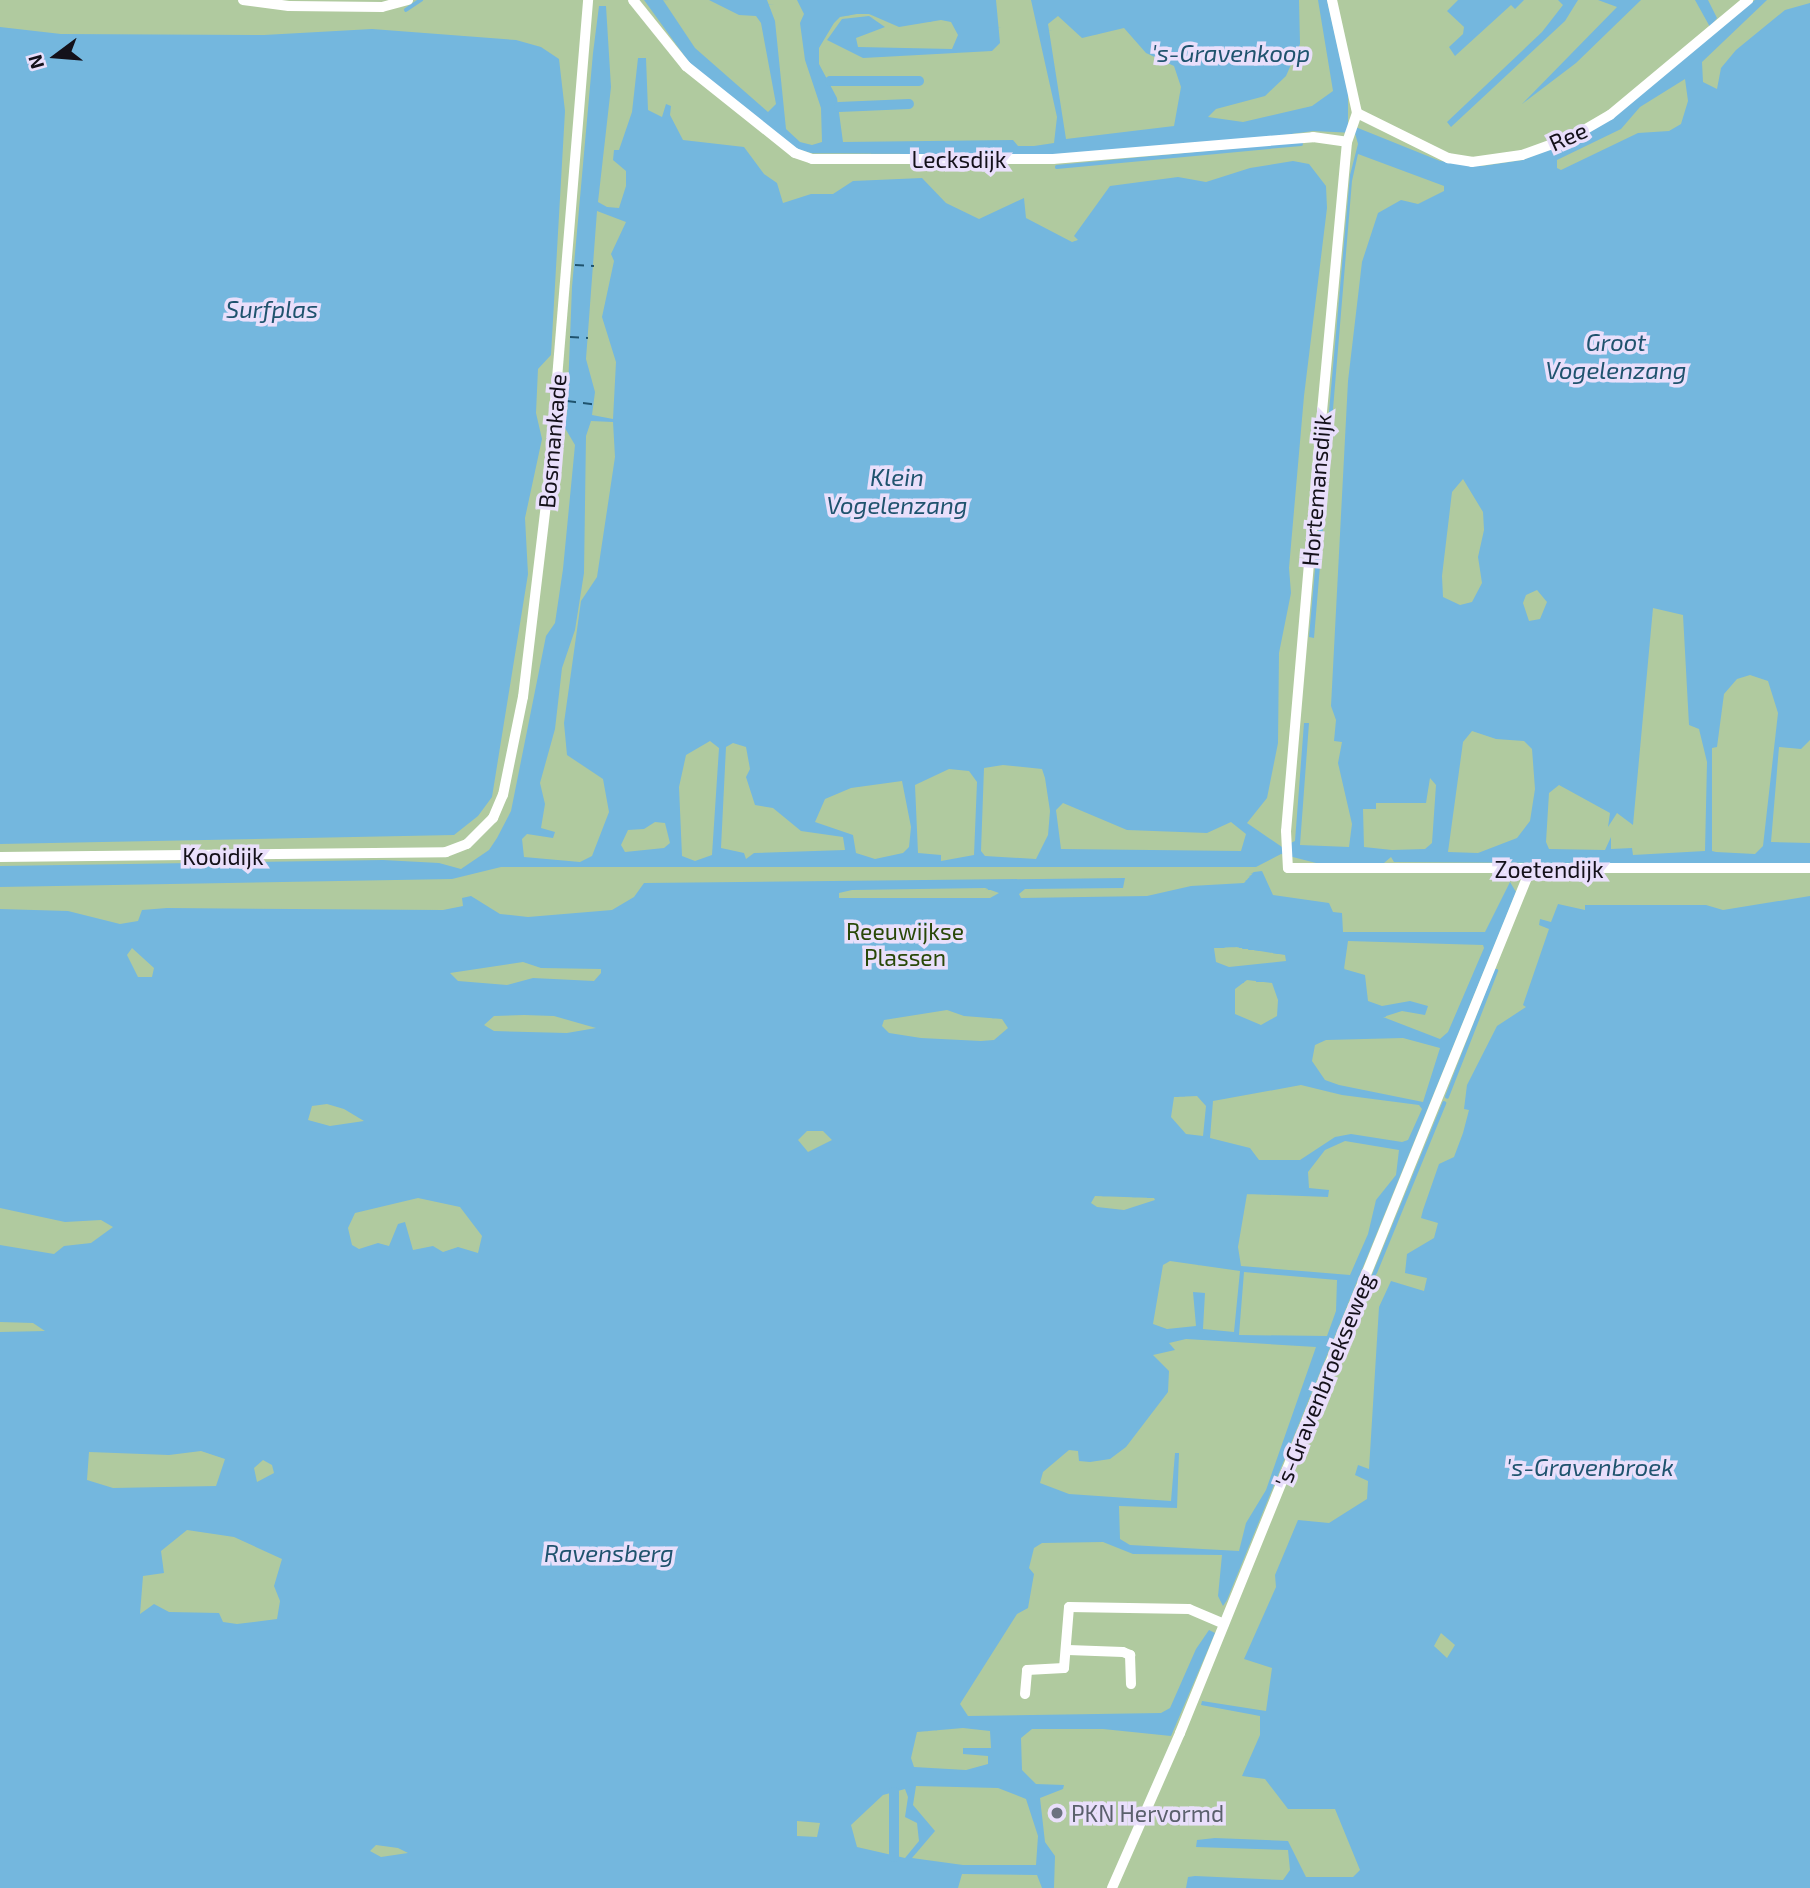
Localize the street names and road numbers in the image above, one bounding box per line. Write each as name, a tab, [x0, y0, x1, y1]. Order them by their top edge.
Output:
street label: Ree	[1545, 116, 1591, 156]
street label: Lecksdijk	[911, 145, 1007, 173]
street label: Bosmankade	[532, 373, 572, 509]
street label: Hortemansdijk	[1296, 413, 1336, 567]
street label: Kooidijk	[182, 842, 264, 870]
street label: Zoetendijk	[1494, 855, 1604, 883]
street label: 's-Gravenbroekseweg	[1268, 1269, 1380, 1491]

